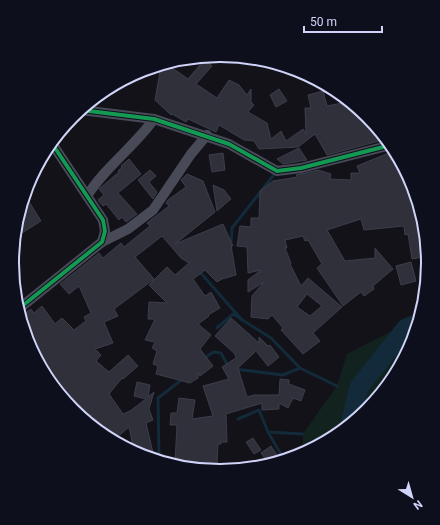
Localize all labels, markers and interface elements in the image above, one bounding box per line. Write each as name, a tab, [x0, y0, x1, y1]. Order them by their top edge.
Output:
scale bar	[304, 8, 382, 34]
text: 50 m	[310, 15, 337, 29]
north arrow	[392, 477, 432, 517]
text: N	[411, 497, 425, 512]

